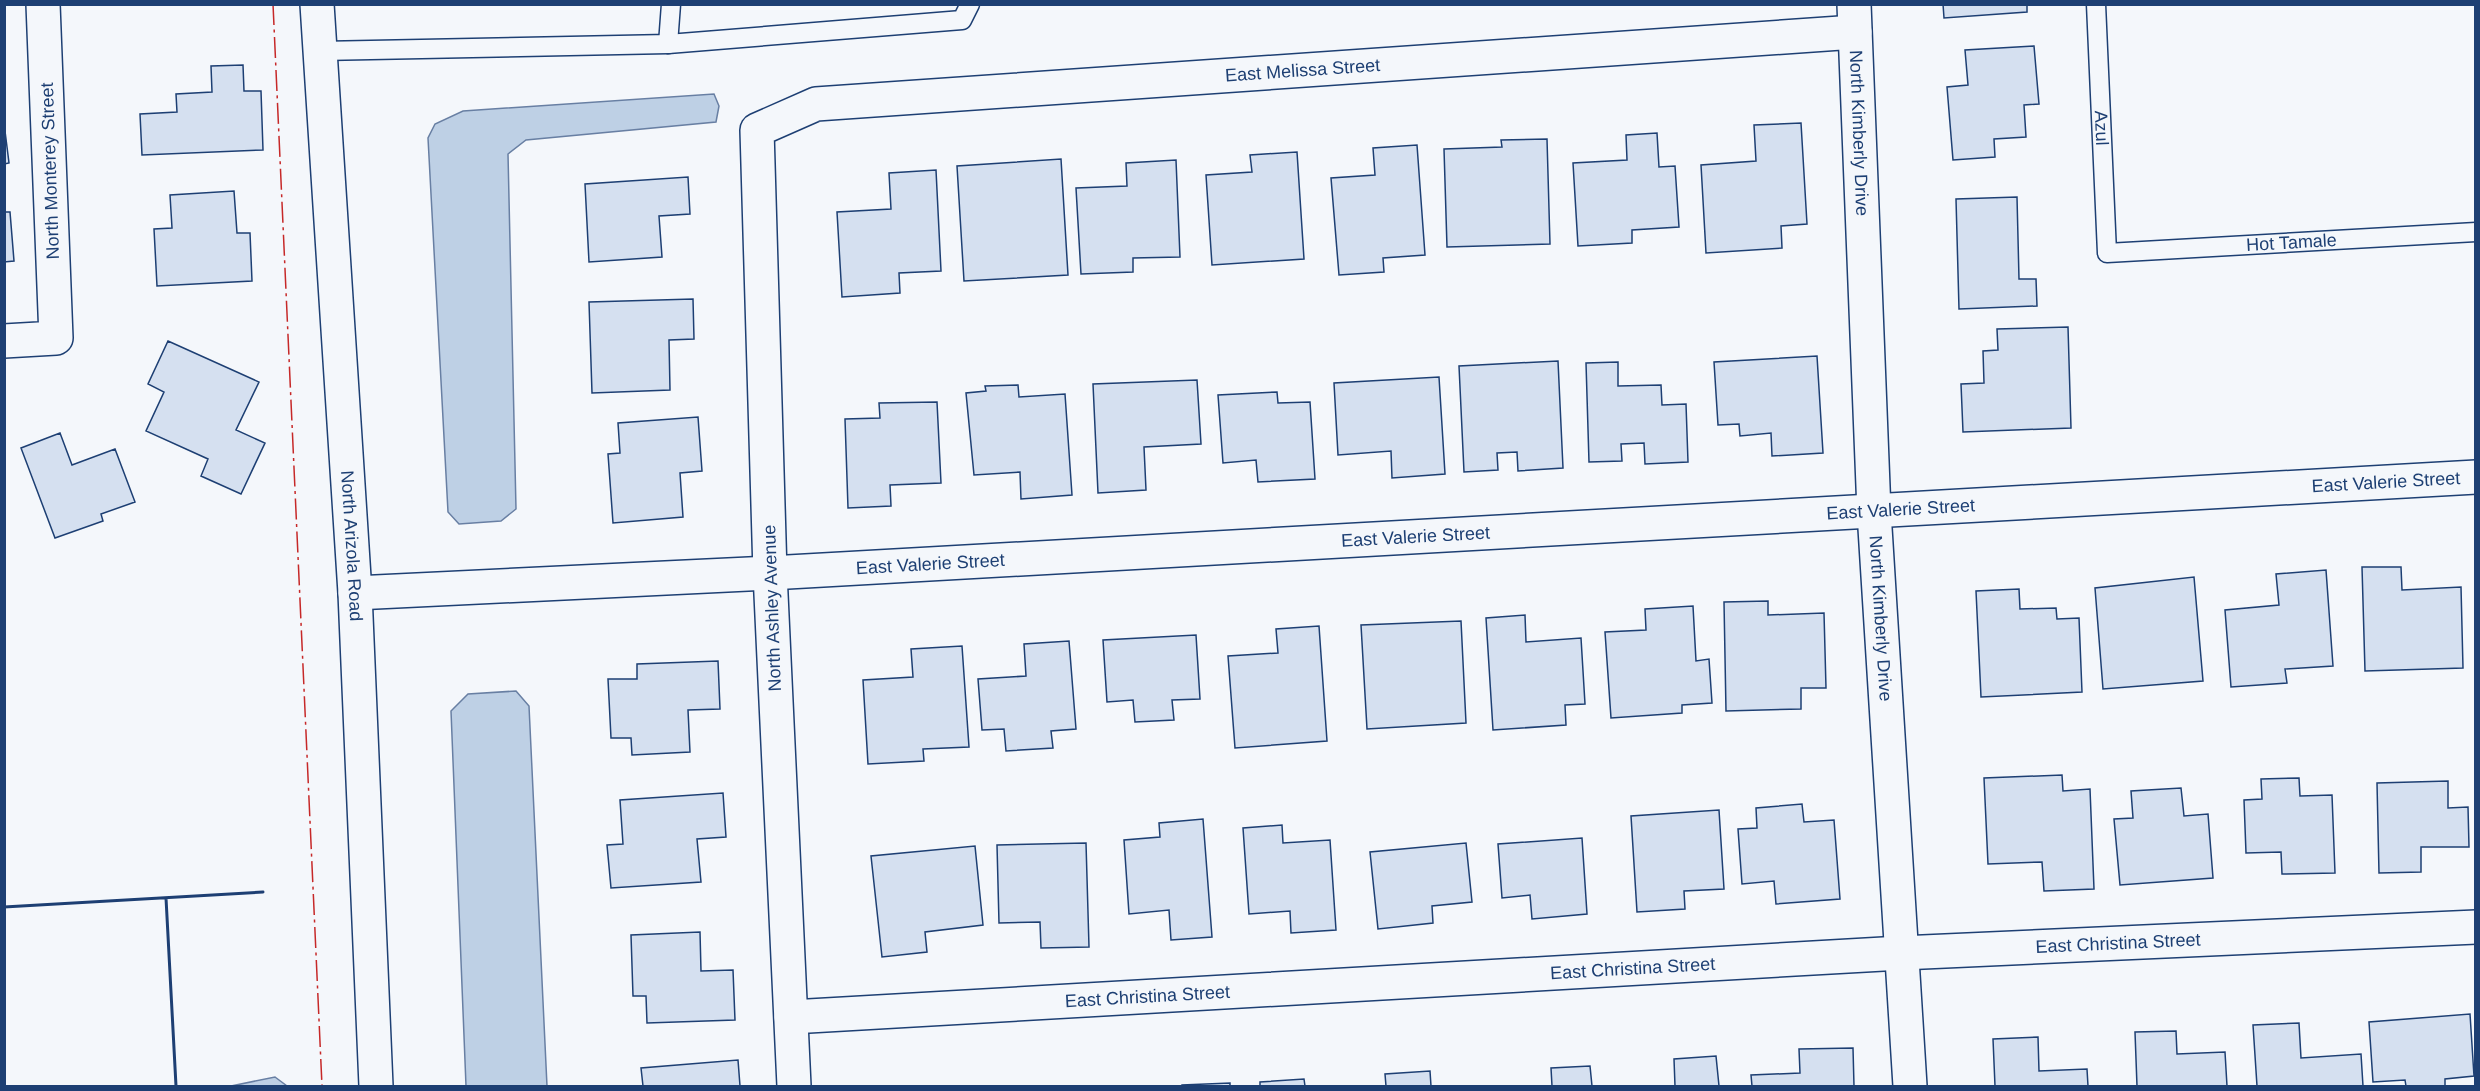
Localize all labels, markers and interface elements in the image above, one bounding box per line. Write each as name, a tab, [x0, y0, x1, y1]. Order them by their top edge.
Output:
street label: North Kimberly Drive	[1846, 50, 1872, 216]
street label: East Melissa Street	[1225, 55, 1381, 86]
street label: North Monterey Street	[37, 82, 63, 260]
street label: Azul	[2091, 110, 2112, 146]
street label: Hot Tamale	[2246, 230, 2337, 255]
street label: East Valerie Street	[2311, 468, 2461, 496]
street label: North Arizola Road	[337, 470, 366, 622]
street label: East Valerie Street	[1826, 495, 1976, 524]
street label: East Valerie Street	[1341, 523, 1490, 551]
street label: North Ashley Avenue	[759, 524, 785, 692]
street label: North Kimberly Drive	[1865, 535, 1896, 702]
street label: East Valerie Street	[855, 550, 1005, 578]
street label: East Christina Street	[2035, 929, 2201, 957]
street label: East Christina Street	[1550, 954, 1716, 983]
street label: East Christina Street	[1064, 982, 1230, 1011]

